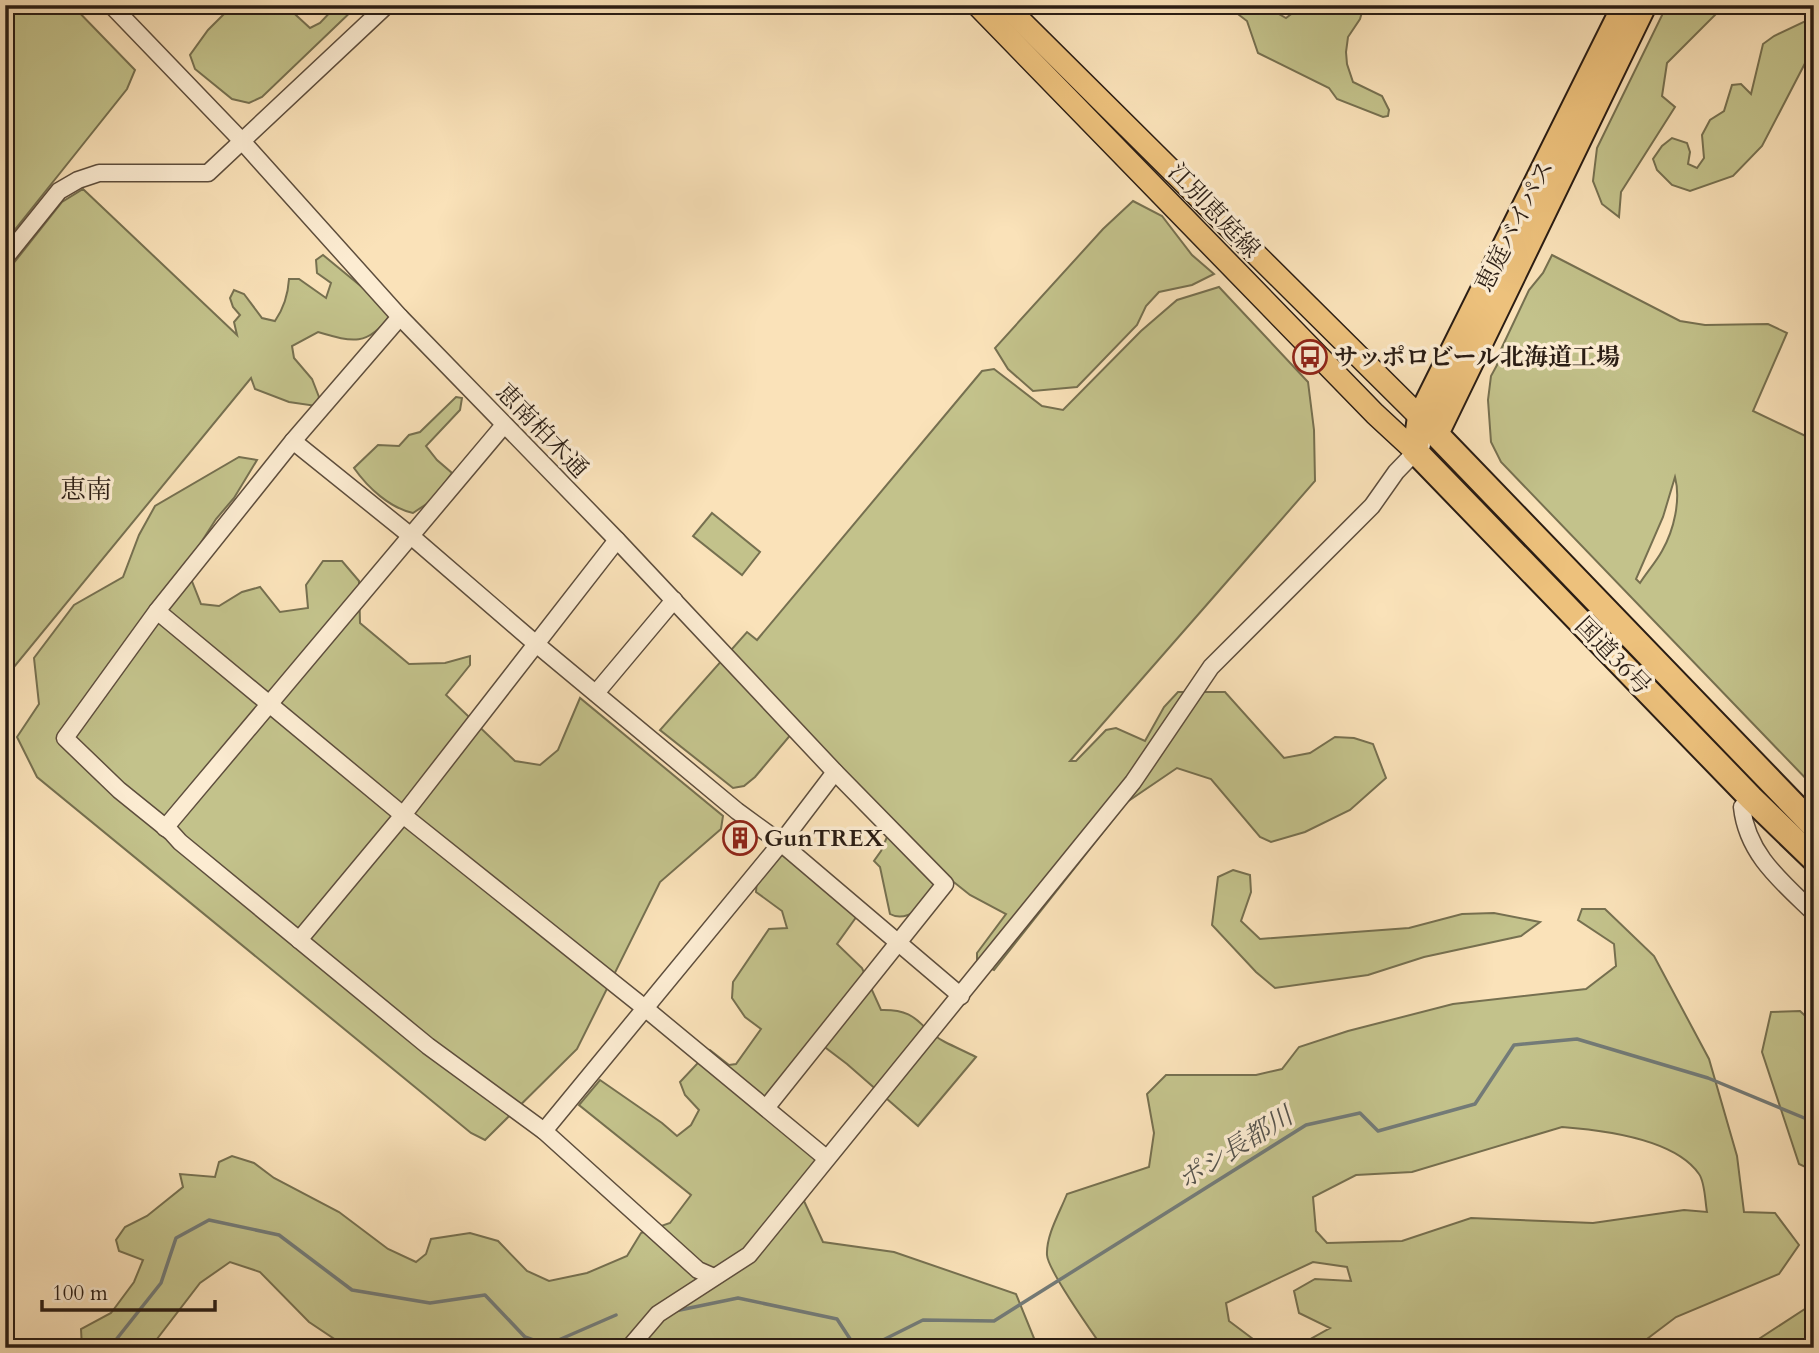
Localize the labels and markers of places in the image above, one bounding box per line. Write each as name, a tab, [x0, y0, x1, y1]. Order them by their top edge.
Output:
bus stop icon: サッポロビール北海道工場	[1291, 338, 1329, 376]
place label: サッポロビール北海道工場	[1334, 341, 1620, 374]
building icon: GunTREX	[721, 819, 759, 857]
place label: GunTREX	[764, 822, 885, 855]

